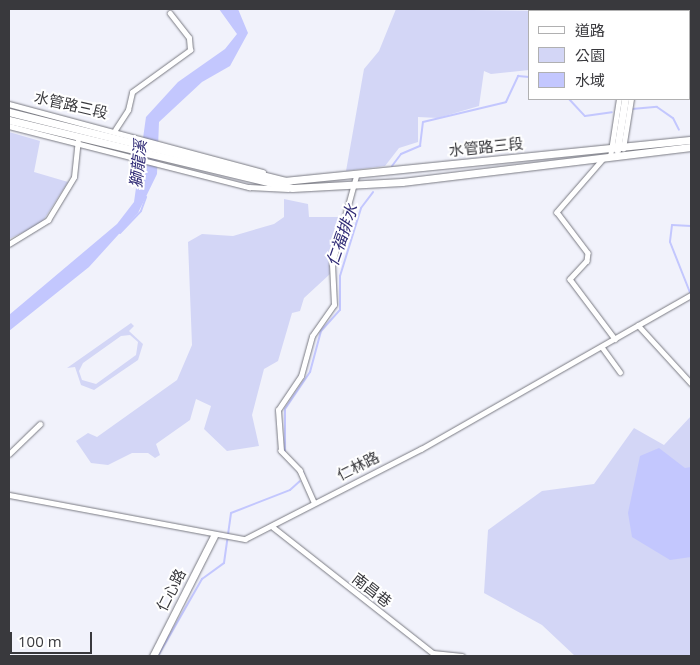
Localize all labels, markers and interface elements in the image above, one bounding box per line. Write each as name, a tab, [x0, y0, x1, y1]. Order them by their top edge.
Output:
legend	[528, 10, 690, 100]
text: 道路	[575, 20, 605, 40]
text: 公園	[575, 45, 605, 65]
text: 水域	[575, 70, 605, 90]
street label: 水管路三段	[32, 88, 110, 122]
street label: 水管路三段	[448, 134, 524, 160]
water label: 獅龍溪	[126, 139, 150, 189]
water label: 仁福排水	[323, 202, 361, 268]
street label: 仁林路	[334, 448, 382, 484]
street label: 仁心路	[153, 566, 189, 614]
street label: 南昌巷	[349, 569, 395, 611]
scale bar	[12, 622, 95, 654]
text: 100 m	[18, 631, 62, 651]

